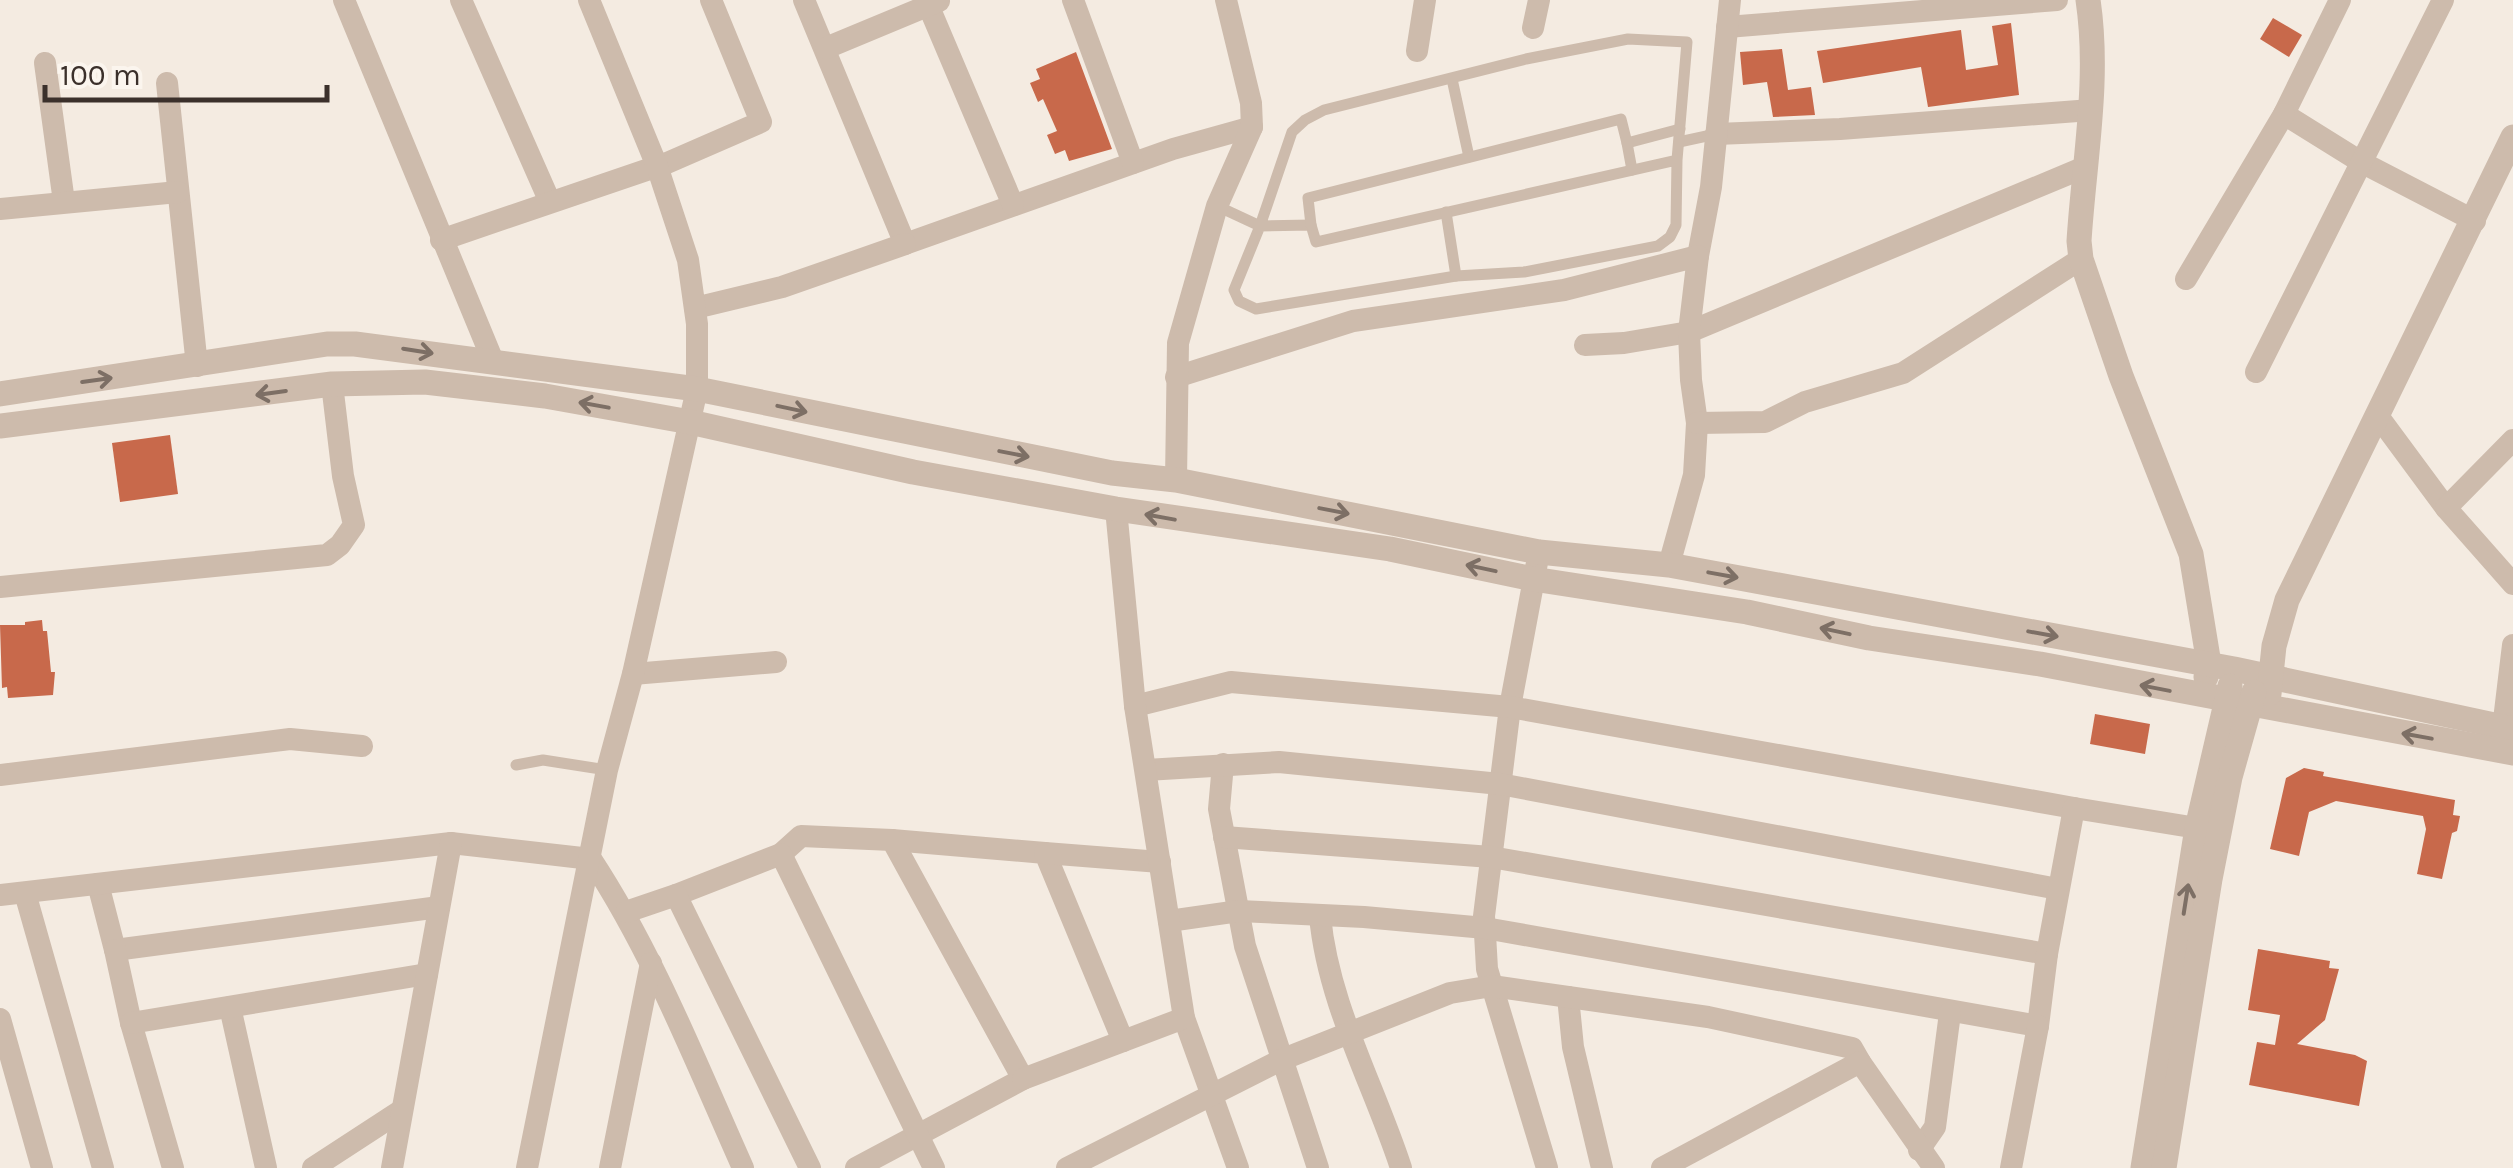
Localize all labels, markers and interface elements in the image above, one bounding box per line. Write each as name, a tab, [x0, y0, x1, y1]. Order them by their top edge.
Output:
scale bar	[45, 40, 328, 102]
text: 100 m	[60, 57, 141, 93]
one-way arrow	[401, 342, 434, 361]
one-way arrow	[80, 371, 112, 389]
one-way arrow	[255, 384, 288, 402]
one-way arrow	[578, 395, 611, 414]
one-way arrow	[775, 401, 807, 420]
one-way arrow	[997, 445, 1030, 464]
one-way arrow	[1317, 503, 1349, 522]
one-way arrow	[1144, 507, 1177, 526]
one-way arrow	[1466, 557, 1498, 576]
one-way arrow	[1707, 566, 1739, 585]
one-way arrow	[1820, 621, 1852, 639]
one-way arrow	[2026, 625, 2059, 644]
one-way arrow	[2139, 678, 2172, 697]
one-way arrow	[2402, 725, 2434, 744]
one-way arrow	[2177, 883, 2196, 916]

